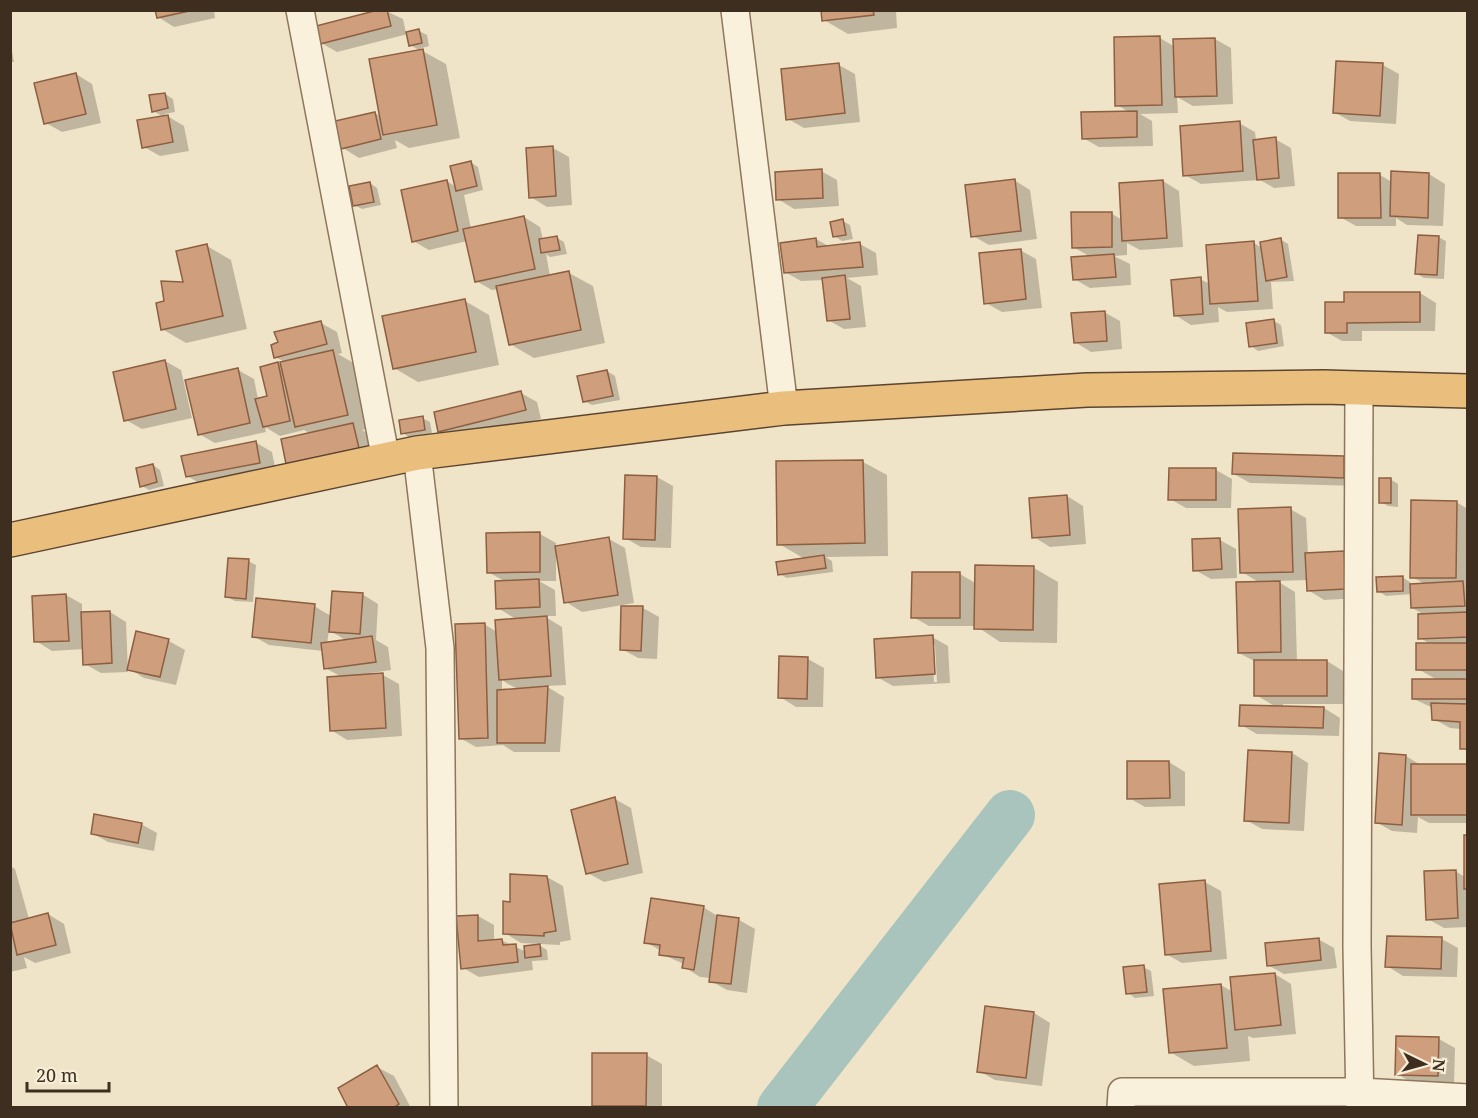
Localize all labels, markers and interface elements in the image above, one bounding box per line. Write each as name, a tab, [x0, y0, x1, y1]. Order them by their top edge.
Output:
north arrow	[1394, 1034, 1454, 1094]
scale bar	[27, 1055, 110, 1093]
text: N	[1427, 1058, 1450, 1073]
text: 20 m	[36, 1063, 78, 1087]

